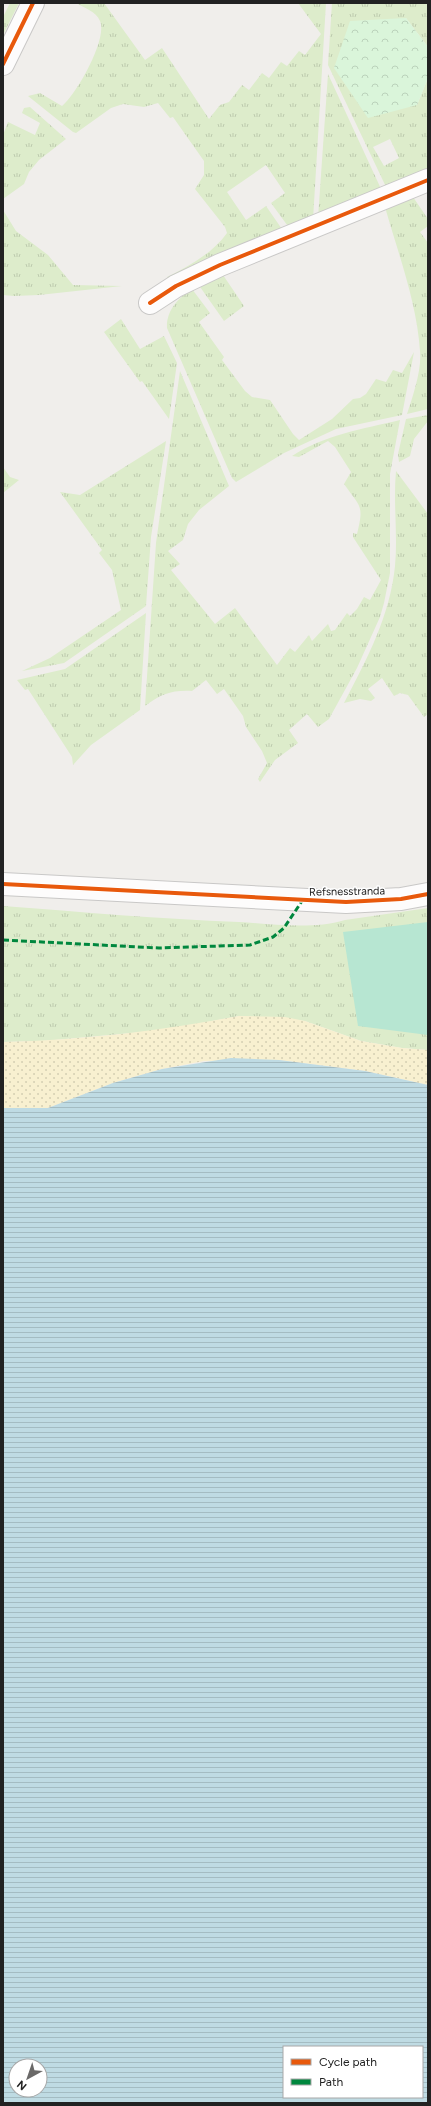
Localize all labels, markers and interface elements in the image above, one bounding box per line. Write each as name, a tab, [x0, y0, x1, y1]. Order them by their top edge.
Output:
street label: Refsnesstranda	[309, 884, 385, 899]
legend	[283, 2046, 423, 2098]
text: Cycle path	[319, 2055, 377, 2069]
north arrow	[8, 2058, 48, 2098]
text: Path	[319, 2075, 343, 2089]
text: N	[14, 2078, 29, 2093]

